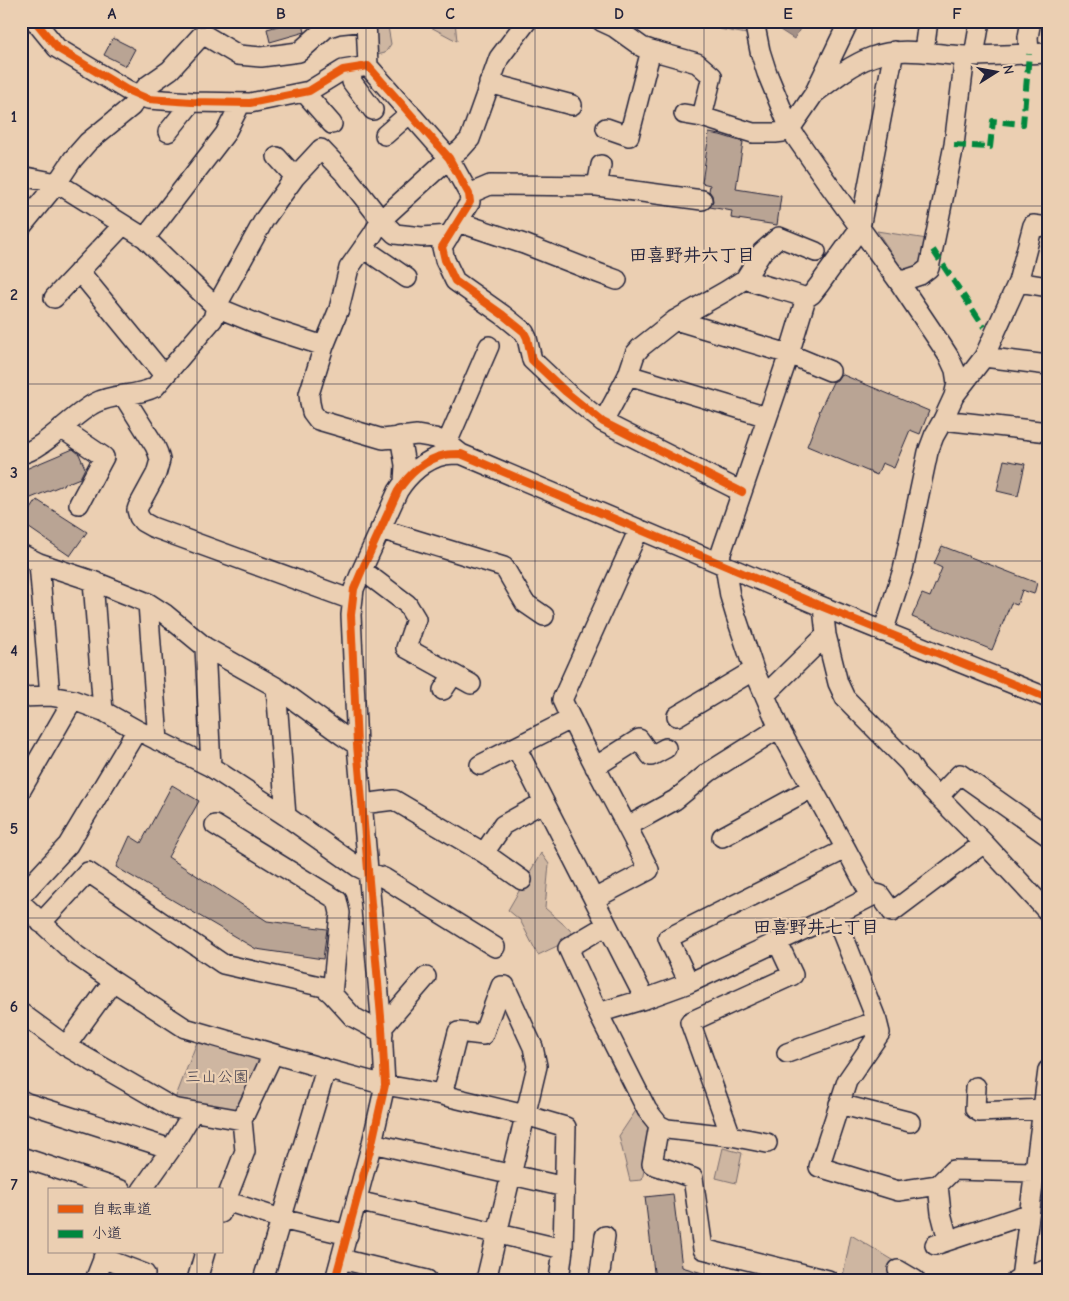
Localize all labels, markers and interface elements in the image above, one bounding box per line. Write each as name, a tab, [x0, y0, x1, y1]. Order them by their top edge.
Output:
text: A	[108, 5, 117, 23]
text: B	[276, 5, 286, 23]
text: C	[445, 5, 455, 23]
text: D	[614, 5, 624, 23]
text: E	[783, 5, 793, 23]
text: F	[952, 5, 962, 23]
north arrow	[972, 48, 1022, 98]
text: N	[999, 64, 1017, 76]
text: 1	[11, 108, 17, 126]
district label: 田喜野井六丁目	[629, 245, 755, 266]
text: 2	[10, 286, 18, 304]
text: 3	[10, 464, 18, 482]
text: 4	[10, 642, 18, 660]
text: 5	[10, 820, 18, 838]
district label: 田喜野井七丁目	[753, 917, 879, 938]
text: 6	[10, 998, 18, 1016]
park label: 三山公園	[185, 1068, 249, 1086]
text: 7	[10, 1176, 18, 1194]
legend	[48, 1188, 222, 1254]
text: 自転車道	[92, 1200, 152, 1218]
text: 小道	[92, 1224, 122, 1242]

